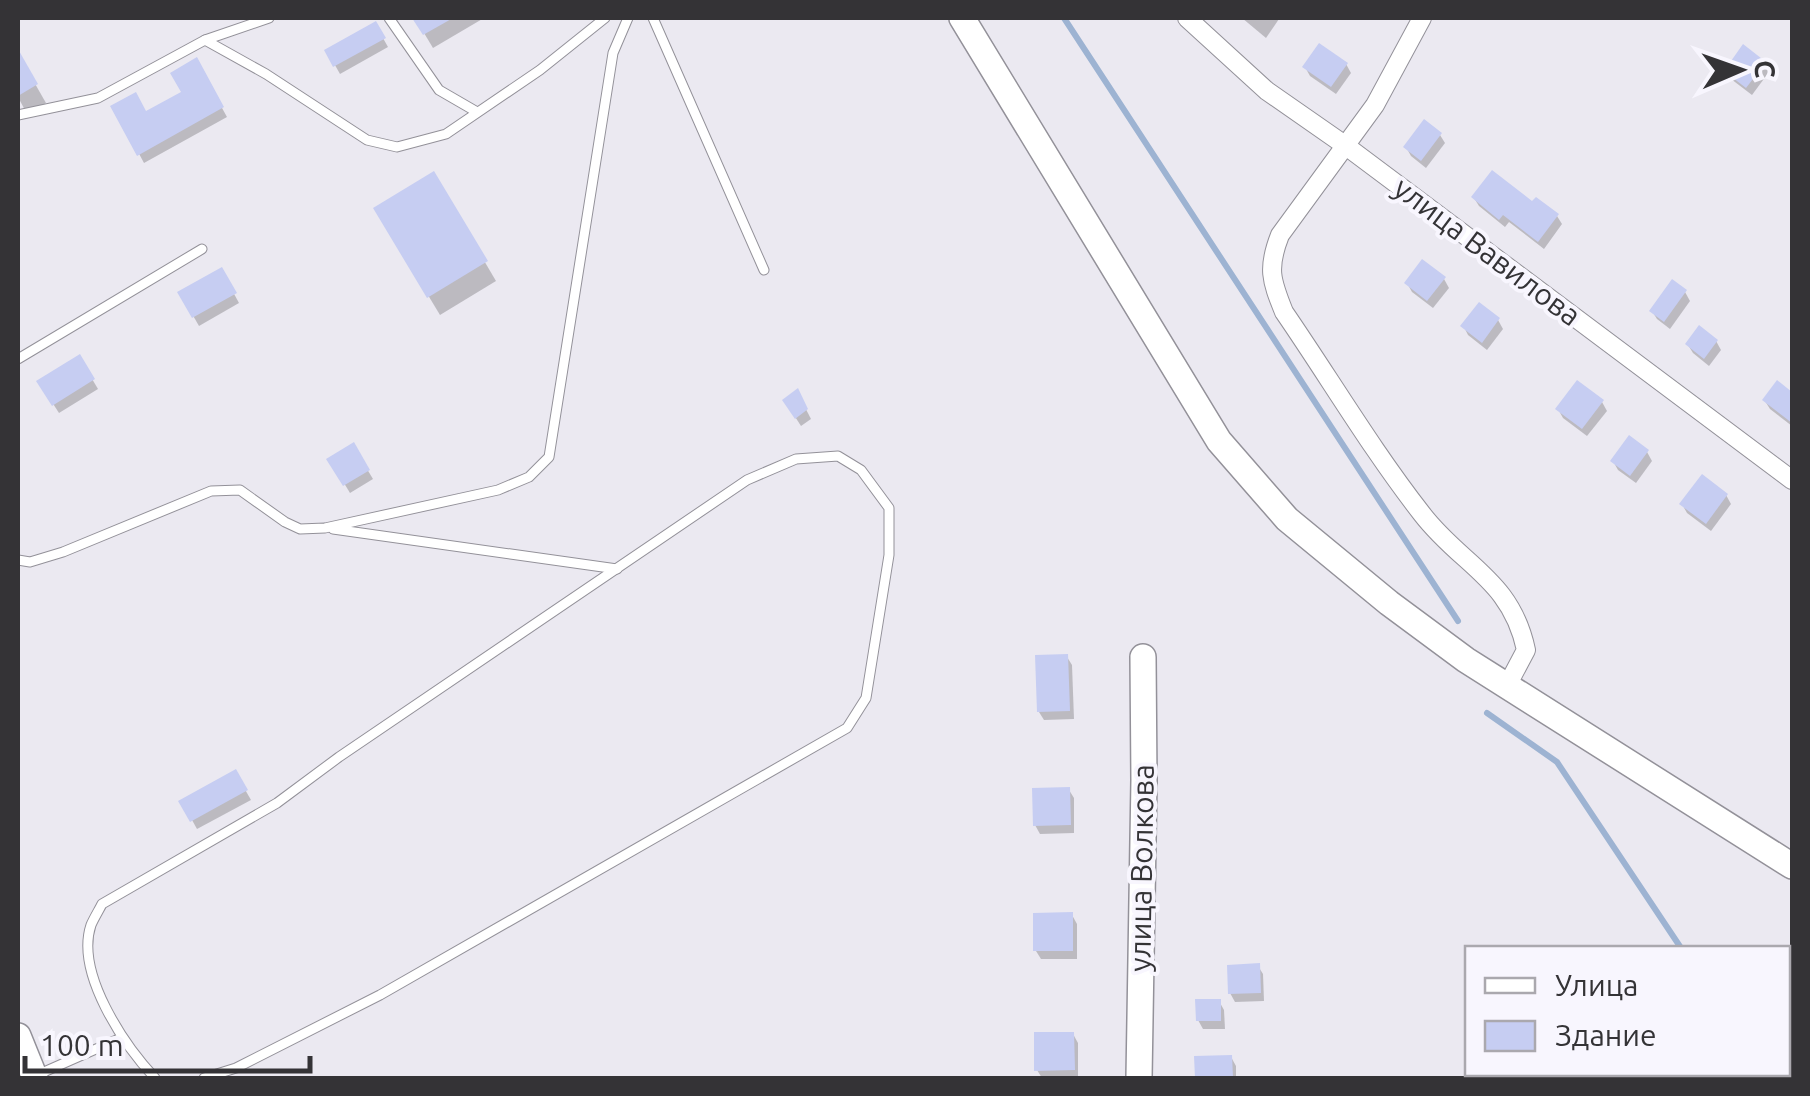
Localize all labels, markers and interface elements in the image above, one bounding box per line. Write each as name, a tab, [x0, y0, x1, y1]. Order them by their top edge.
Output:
north arrow	[1690, 20, 1790, 120]
text: С	[1750, 60, 1781, 79]
street label: улица Вавилова	[1388, 170, 1588, 332]
street label: улица Волкова	[1122, 764, 1160, 972]
legend	[1465, 946, 1790, 1076]
text: Улица	[1555, 968, 1639, 1002]
scale bar	[25, 1011, 310, 1073]
text: Здание	[1555, 1018, 1657, 1052]
text: 100 m	[40, 1028, 124, 1062]

